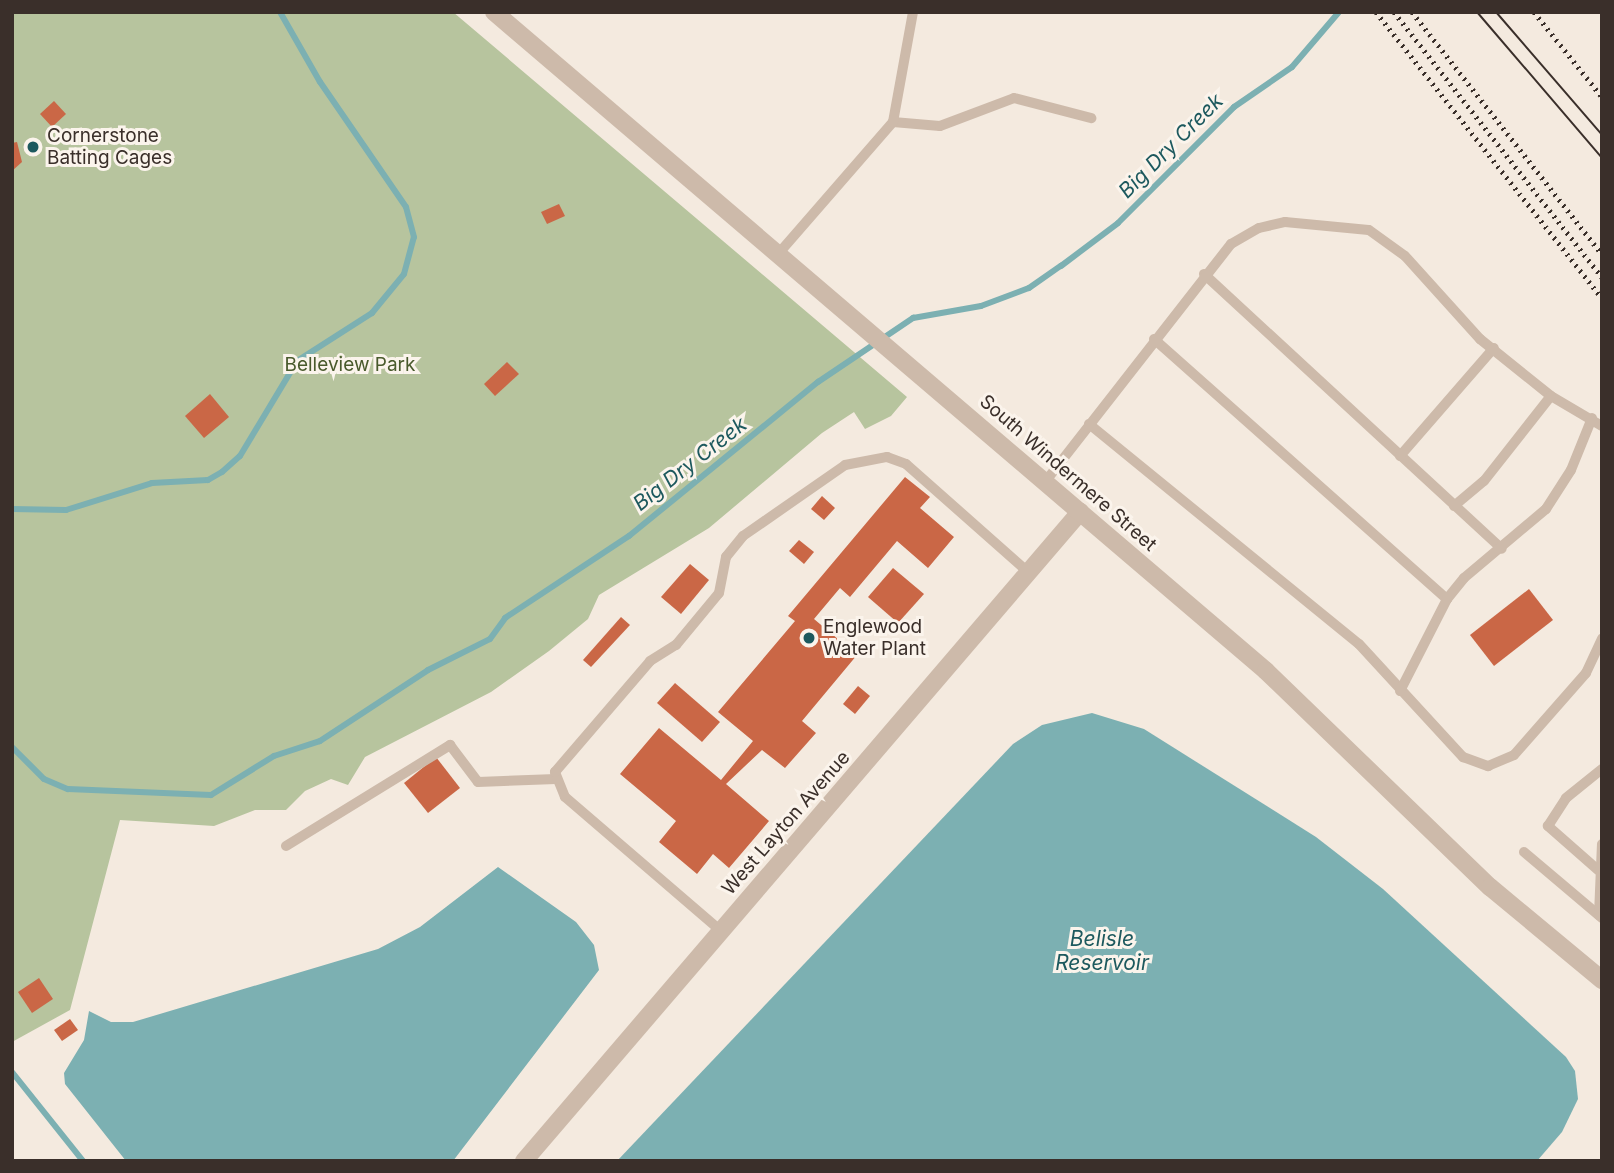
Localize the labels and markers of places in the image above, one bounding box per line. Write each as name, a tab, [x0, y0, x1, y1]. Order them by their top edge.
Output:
place label: Cornerstone Batting Cages	[47, 125, 172, 169]
marker: Cornerstone Batting Cages	[25, 139, 41, 155]
place label: Englewood Water Plant	[823, 616, 926, 660]
marker: Englewood Water Plant	[801, 630, 817, 646]

